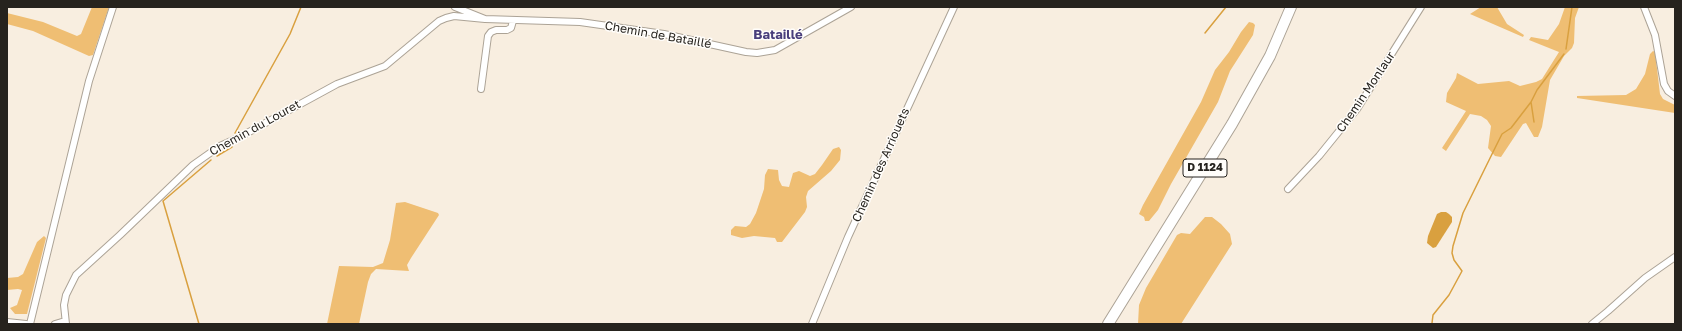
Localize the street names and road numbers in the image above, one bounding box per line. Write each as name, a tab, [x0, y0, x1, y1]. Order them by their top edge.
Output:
street label: Chemin de Bataillé	[604, 19, 712, 51]
street label: Chemin Monlaur	[1334, 49, 1398, 135]
street label: Chemin du Louret	[207, 97, 303, 159]
street label: Chemin des Arriouets	[849, 106, 913, 224]
road number: D 1124	[1183, 159, 1227, 177]

